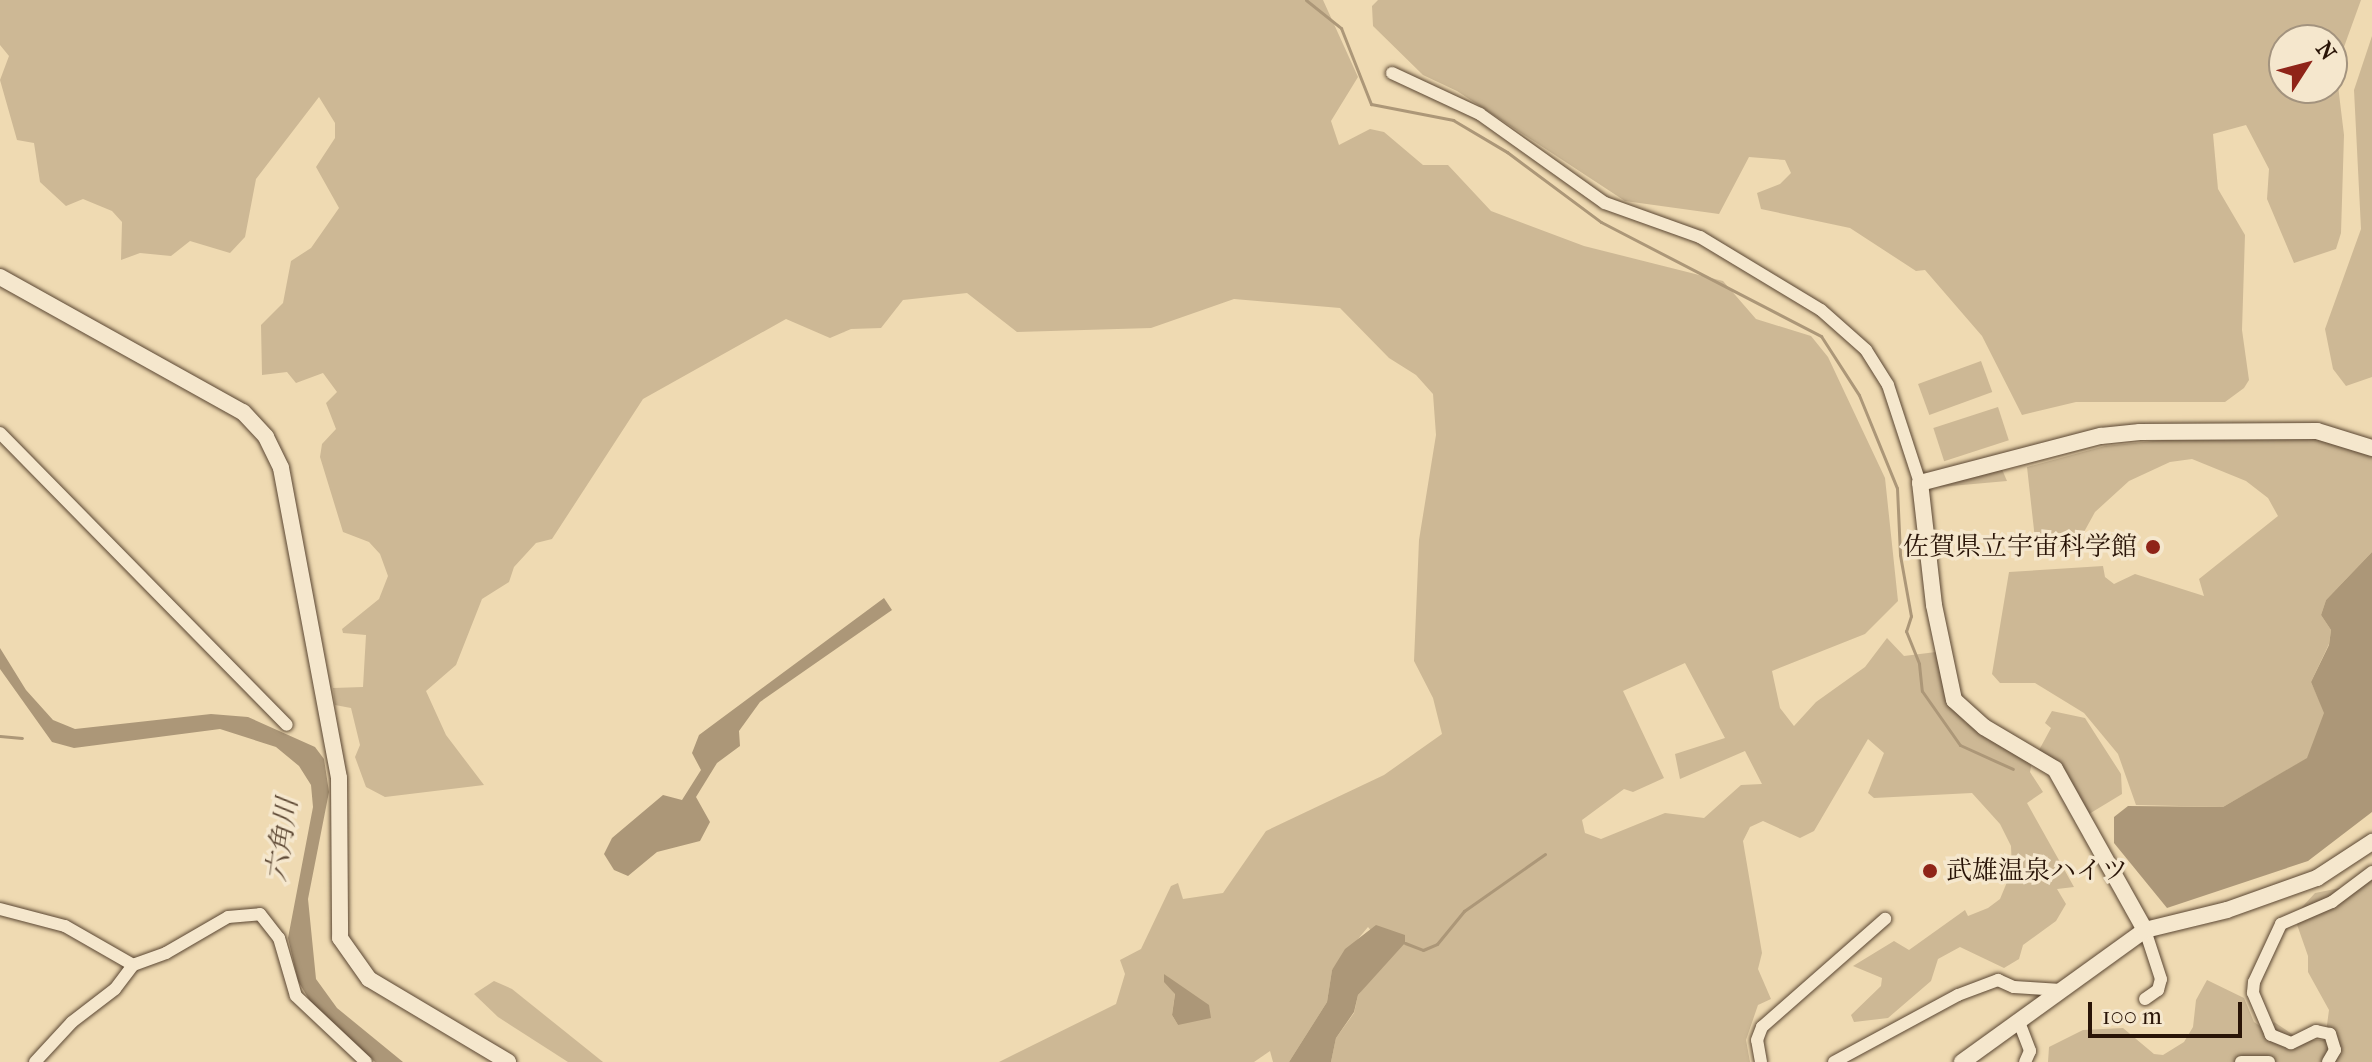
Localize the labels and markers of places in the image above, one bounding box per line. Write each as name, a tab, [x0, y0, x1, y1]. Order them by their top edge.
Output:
place label: 佐賀県立宇宙科学館	[1903, 531, 2137, 563]
marker: 佐賀県立宇宙科学館	[2144, 538, 2162, 556]
place label: 武雄温泉ハイツ	[1946, 855, 2128, 887]
marker: 武雄温泉ハイツ	[1921, 862, 1939, 880]

